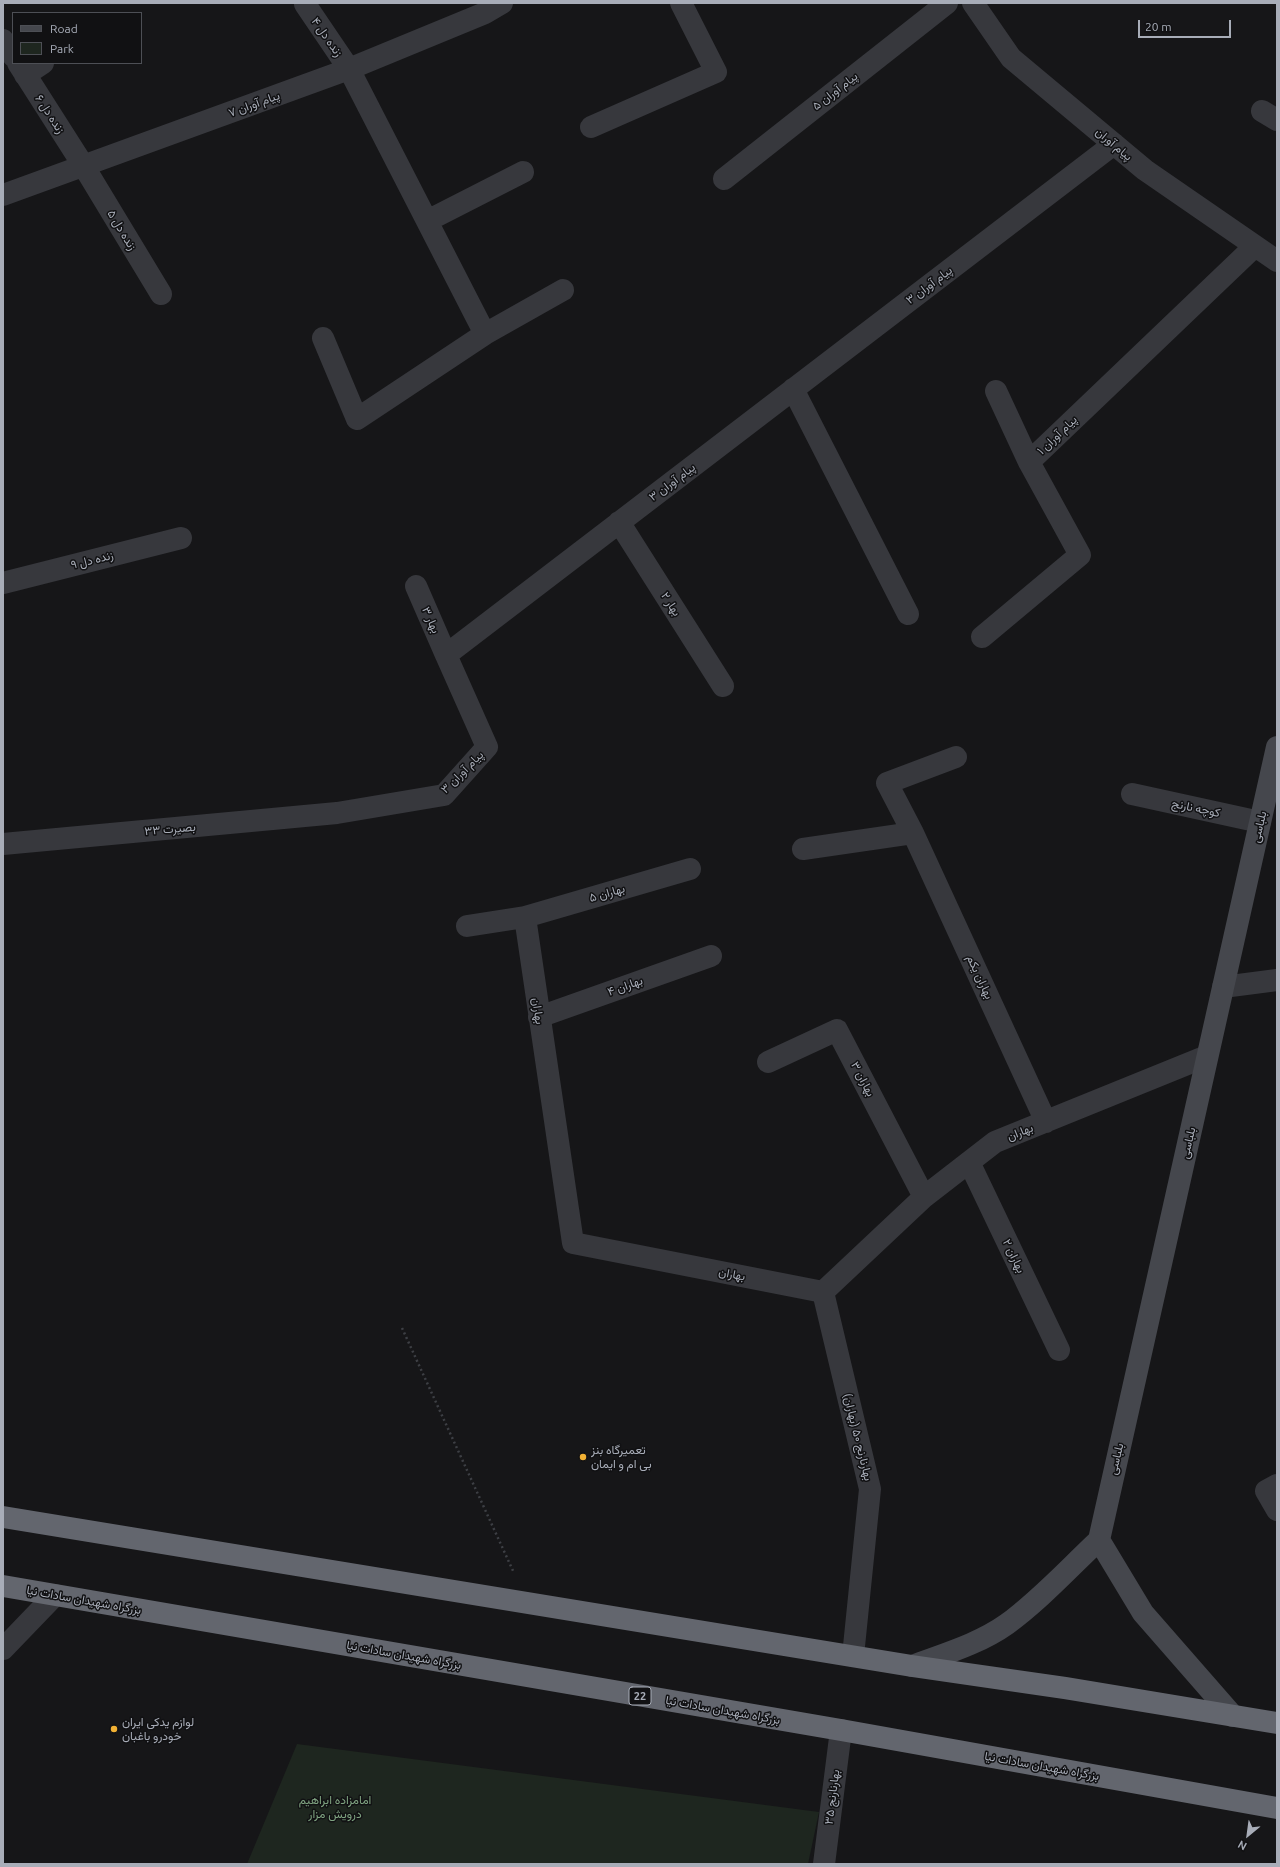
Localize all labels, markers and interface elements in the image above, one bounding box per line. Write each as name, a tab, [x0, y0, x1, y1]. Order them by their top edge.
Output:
legend	[12, 12, 142, 64]
scale bar	[1140, 12, 1233, 38]
street label: زنده دل ۴	[308, 15, 346, 59]
text: 20 m	[1145, 20, 1172, 33]
text: Road	[50, 22, 78, 35]
text: Park	[50, 42, 74, 55]
street label: پیام آوران ۵	[809, 69, 861, 113]
street label: پیام آوران ۷	[226, 88, 282, 120]
street label: زنده دل ۶	[32, 92, 68, 136]
street label: پیام آوران	[1093, 124, 1135, 164]
street label: زنده دل ۵	[104, 207, 140, 253]
street label: پیام آوران ۳	[903, 263, 955, 307]
street label: پیام آوران ۱	[1034, 412, 1080, 458]
street label: پیام آوران ۳	[646, 460, 698, 504]
street label: زنده دل ۹	[69, 548, 115, 572]
street label: بهار ۲	[658, 589, 684, 619]
street label: بهار ۳	[419, 605, 443, 635]
street label: پیام آوران ۳	[438, 748, 486, 796]
street label: کوچه نارنج	[1170, 796, 1222, 820]
street label: بلباسی	[1248, 810, 1270, 844]
street label: بصیرت ۳۳	[144, 820, 196, 838]
street label: بهاران ۵	[587, 881, 627, 905]
street label: بهاران یکم	[964, 953, 996, 1001]
street label: بهاران ۴	[605, 973, 645, 999]
street label: بهاران	[529, 997, 547, 1025]
street label: بهاران ۳	[848, 1059, 878, 1099]
street label: بهاران	[1005, 1120, 1035, 1144]
street label: بلباسی	[1177, 1126, 1199, 1160]
street label: بهاران ۲	[1000, 1237, 1028, 1275]
street label: بهاران	[717, 1264, 747, 1284]
street label: بهارنارنج ۵۰ (بهاران)	[840, 1392, 876, 1482]
street label: بلباسی	[1105, 1442, 1127, 1476]
place label: تعمیرگاه بنز بی ام و ایمان	[591, 1443, 652, 1471]
marker: تعمیرگاه بنز بی ام و ایمان	[578, 1452, 588, 1462]
street label: بزرگراه شهیدان سادات نیا	[25, 1583, 143, 1617]
street label: بزرگراه شهیدان سادات نیا	[345, 1638, 463, 1672]
road number: 22	[629, 1687, 651, 1705]
street label: بزرگراه شهیدان سادات نیا	[664, 1693, 782, 1727]
place label: لوازم یدکی ایران خودرو باغبان	[122, 1715, 194, 1743]
marker: لوازم یدکی ایران خودرو باغبان	[109, 1724, 119, 1734]
street label: بزرگراه شهیدان سادات نیا	[983, 1749, 1101, 1783]
street label: بهارنارنج ۳۵	[821, 1769, 843, 1825]
park label: امامزاده ابراهیم درویش مزار	[299, 1793, 371, 1821]
north arrow	[1228, 1815, 1268, 1855]
text: N	[1236, 1838, 1249, 1853]

